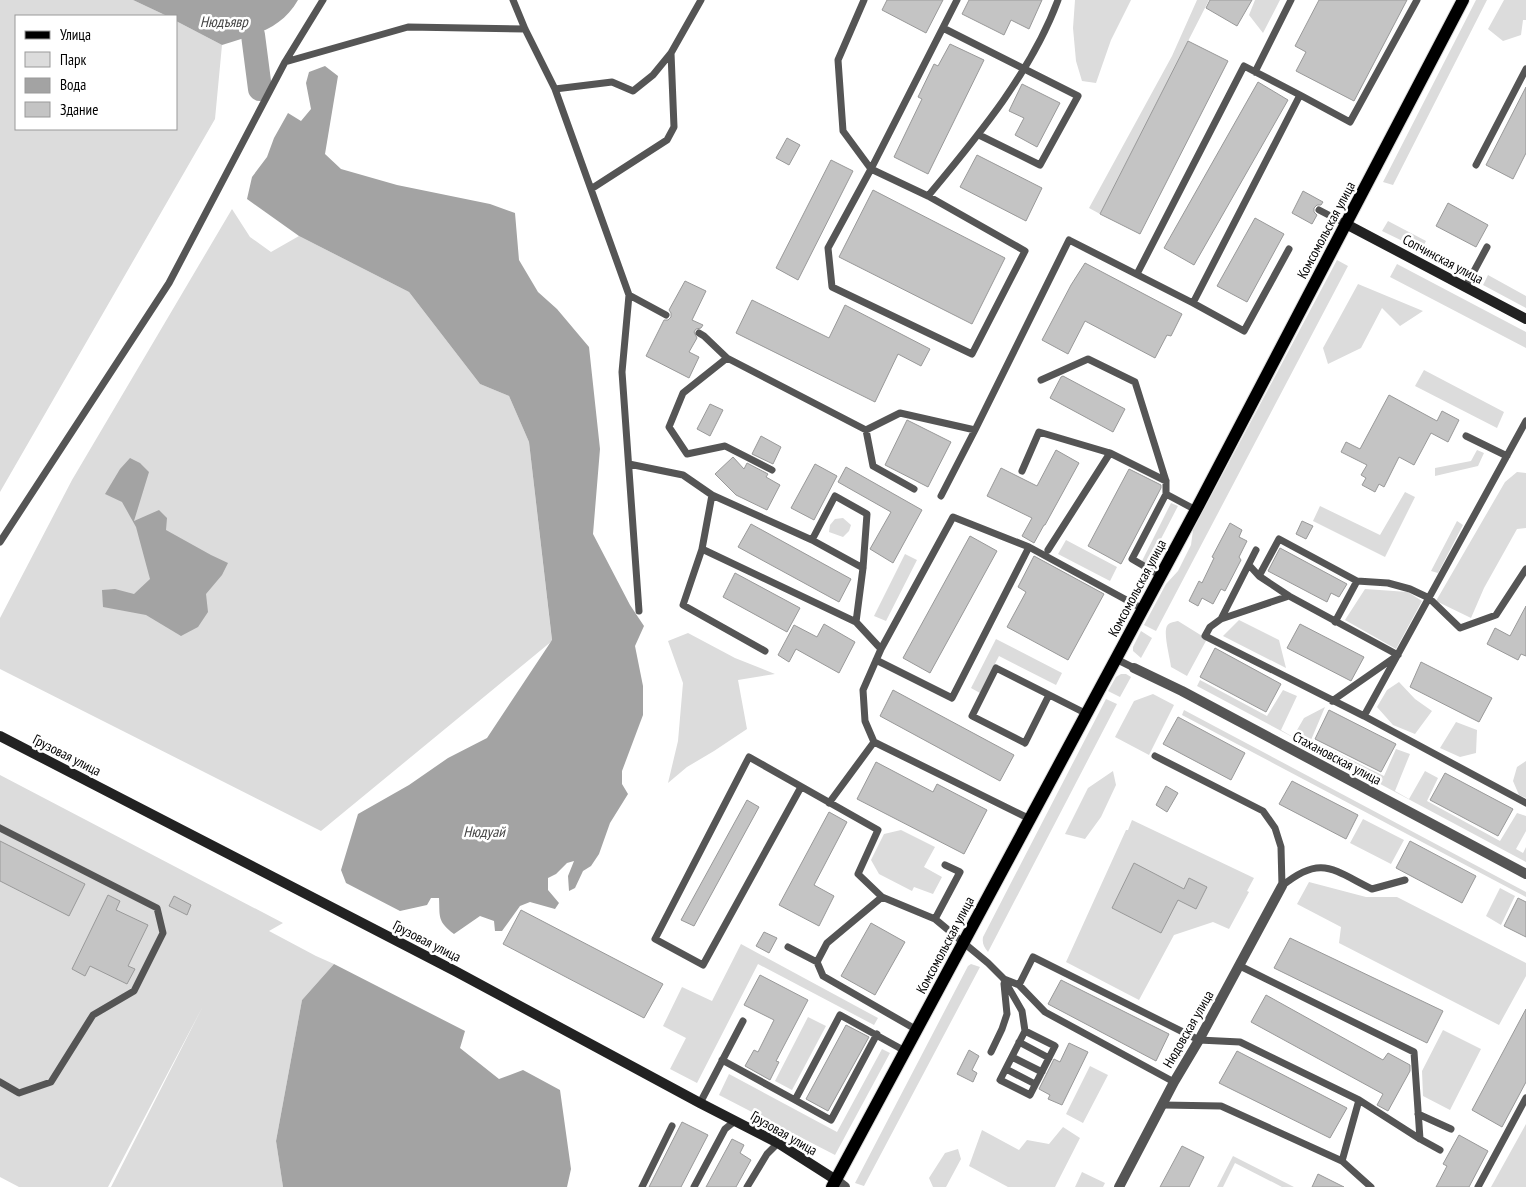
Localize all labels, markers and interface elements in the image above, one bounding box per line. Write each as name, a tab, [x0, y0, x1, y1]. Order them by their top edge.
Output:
water label: Нюдъявр	[200, 12, 249, 31]
legend	[15, 15, 178, 130]
text: Улица	[60, 25, 91, 44]
text: Парк	[60, 50, 86, 69]
text: Вода	[60, 75, 86, 94]
text: Здание	[60, 100, 98, 119]
street label: Комсомольская улица	[1293, 178, 1359, 282]
street label: Сопчинская улица	[1400, 230, 1486, 288]
street label: Комсомольская улица	[1104, 536, 1170, 640]
street label: Стахановская улица	[1290, 727, 1384, 789]
street label: Грузовая улица	[30, 730, 104, 780]
water label: Нюдуай	[463, 822, 506, 841]
street label: Комсомольская улица	[912, 893, 978, 997]
street label: Грузовая улица	[390, 916, 464, 966]
street label: Нюдовская улица	[1159, 987, 1217, 1071]
street label: Грузовая улица	[747, 1107, 821, 1159]

